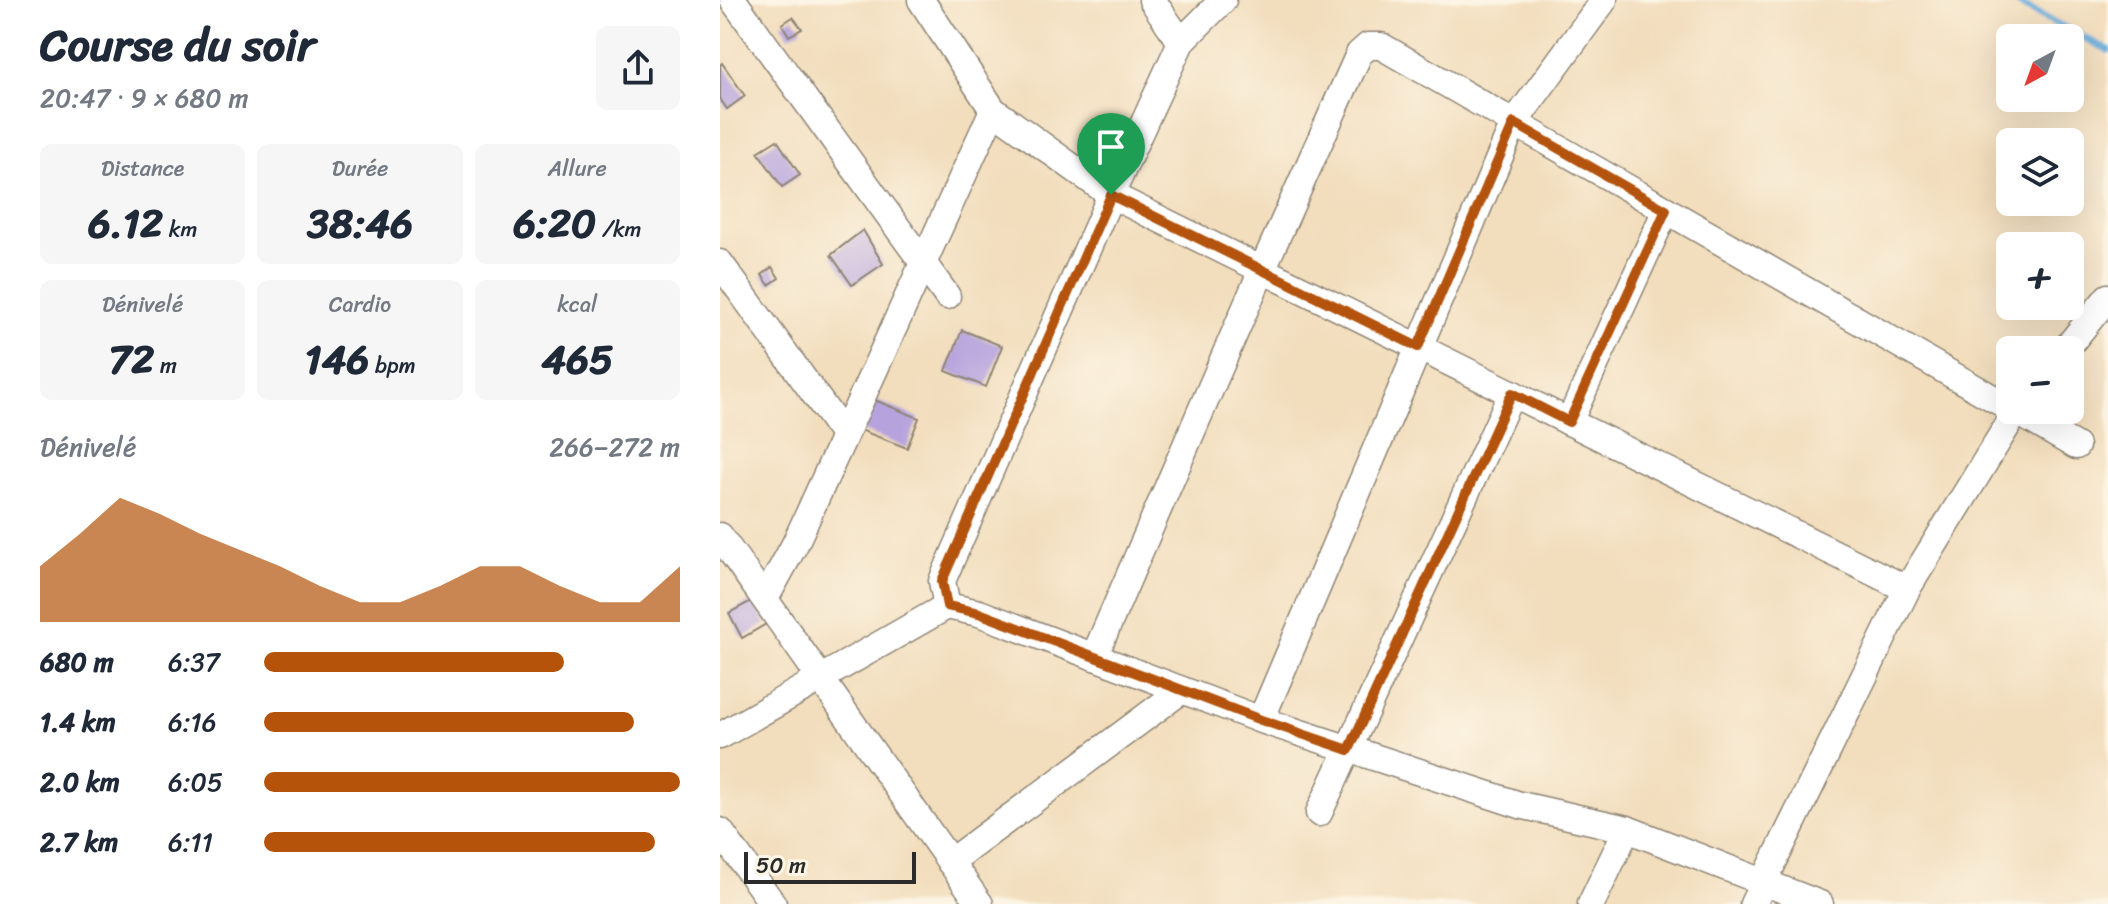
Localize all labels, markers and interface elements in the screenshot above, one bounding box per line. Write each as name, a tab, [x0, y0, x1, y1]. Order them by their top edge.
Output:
text: Course du soir	[40, 6, 315, 84]
north arrow	[1996, 24, 2084, 112]
map controls	[1996, 24, 2084, 424]
button: share	[596, 26, 680, 110]
text: 20:47 · 9 × 680 m	[40, 75, 248, 121]
pin	[1077, 113, 1145, 195]
icon: arrive	[1089, 125, 1133, 169]
button: layers	[1996, 128, 2084, 216]
text: Distance	[101, 149, 184, 188]
text: Durée	[332, 149, 388, 188]
text: Allure	[548, 149, 607, 188]
text: 6.12	[88, 188, 163, 259]
text: 38:46	[307, 188, 413, 259]
text: 6:20	[513, 188, 596, 259]
text: km	[163, 210, 197, 249]
text: /km	[596, 210, 642, 249]
button: +	[1996, 232, 2084, 320]
text: Dénivelé	[102, 285, 183, 324]
text: Cardio	[329, 285, 391, 324]
text: kcal	[557, 285, 597, 324]
text: 72	[108, 324, 154, 395]
text: 146	[304, 324, 369, 395]
text: 465	[541, 324, 613, 395]
button: −	[1996, 336, 2084, 424]
text: m	[154, 346, 177, 385]
text: bpm	[369, 346, 416, 385]
text: Dénivelé	[40, 424, 136, 470]
text: 266–272 m	[549, 424, 680, 470]
text: 680 m	[40, 639, 114, 685]
text: 6:37	[168, 639, 220, 685]
text: 1.4 km	[40, 699, 116, 745]
text: 6:16	[168, 699, 217, 745]
text: 2.0 km	[40, 759, 120, 805]
text: 6:05	[168, 759, 223, 805]
text: 2.7 km	[40, 819, 118, 865]
text: 6:11	[168, 819, 213, 865]
text: 50 m	[756, 846, 806, 885]
scale bar	[744, 848, 916, 884]

